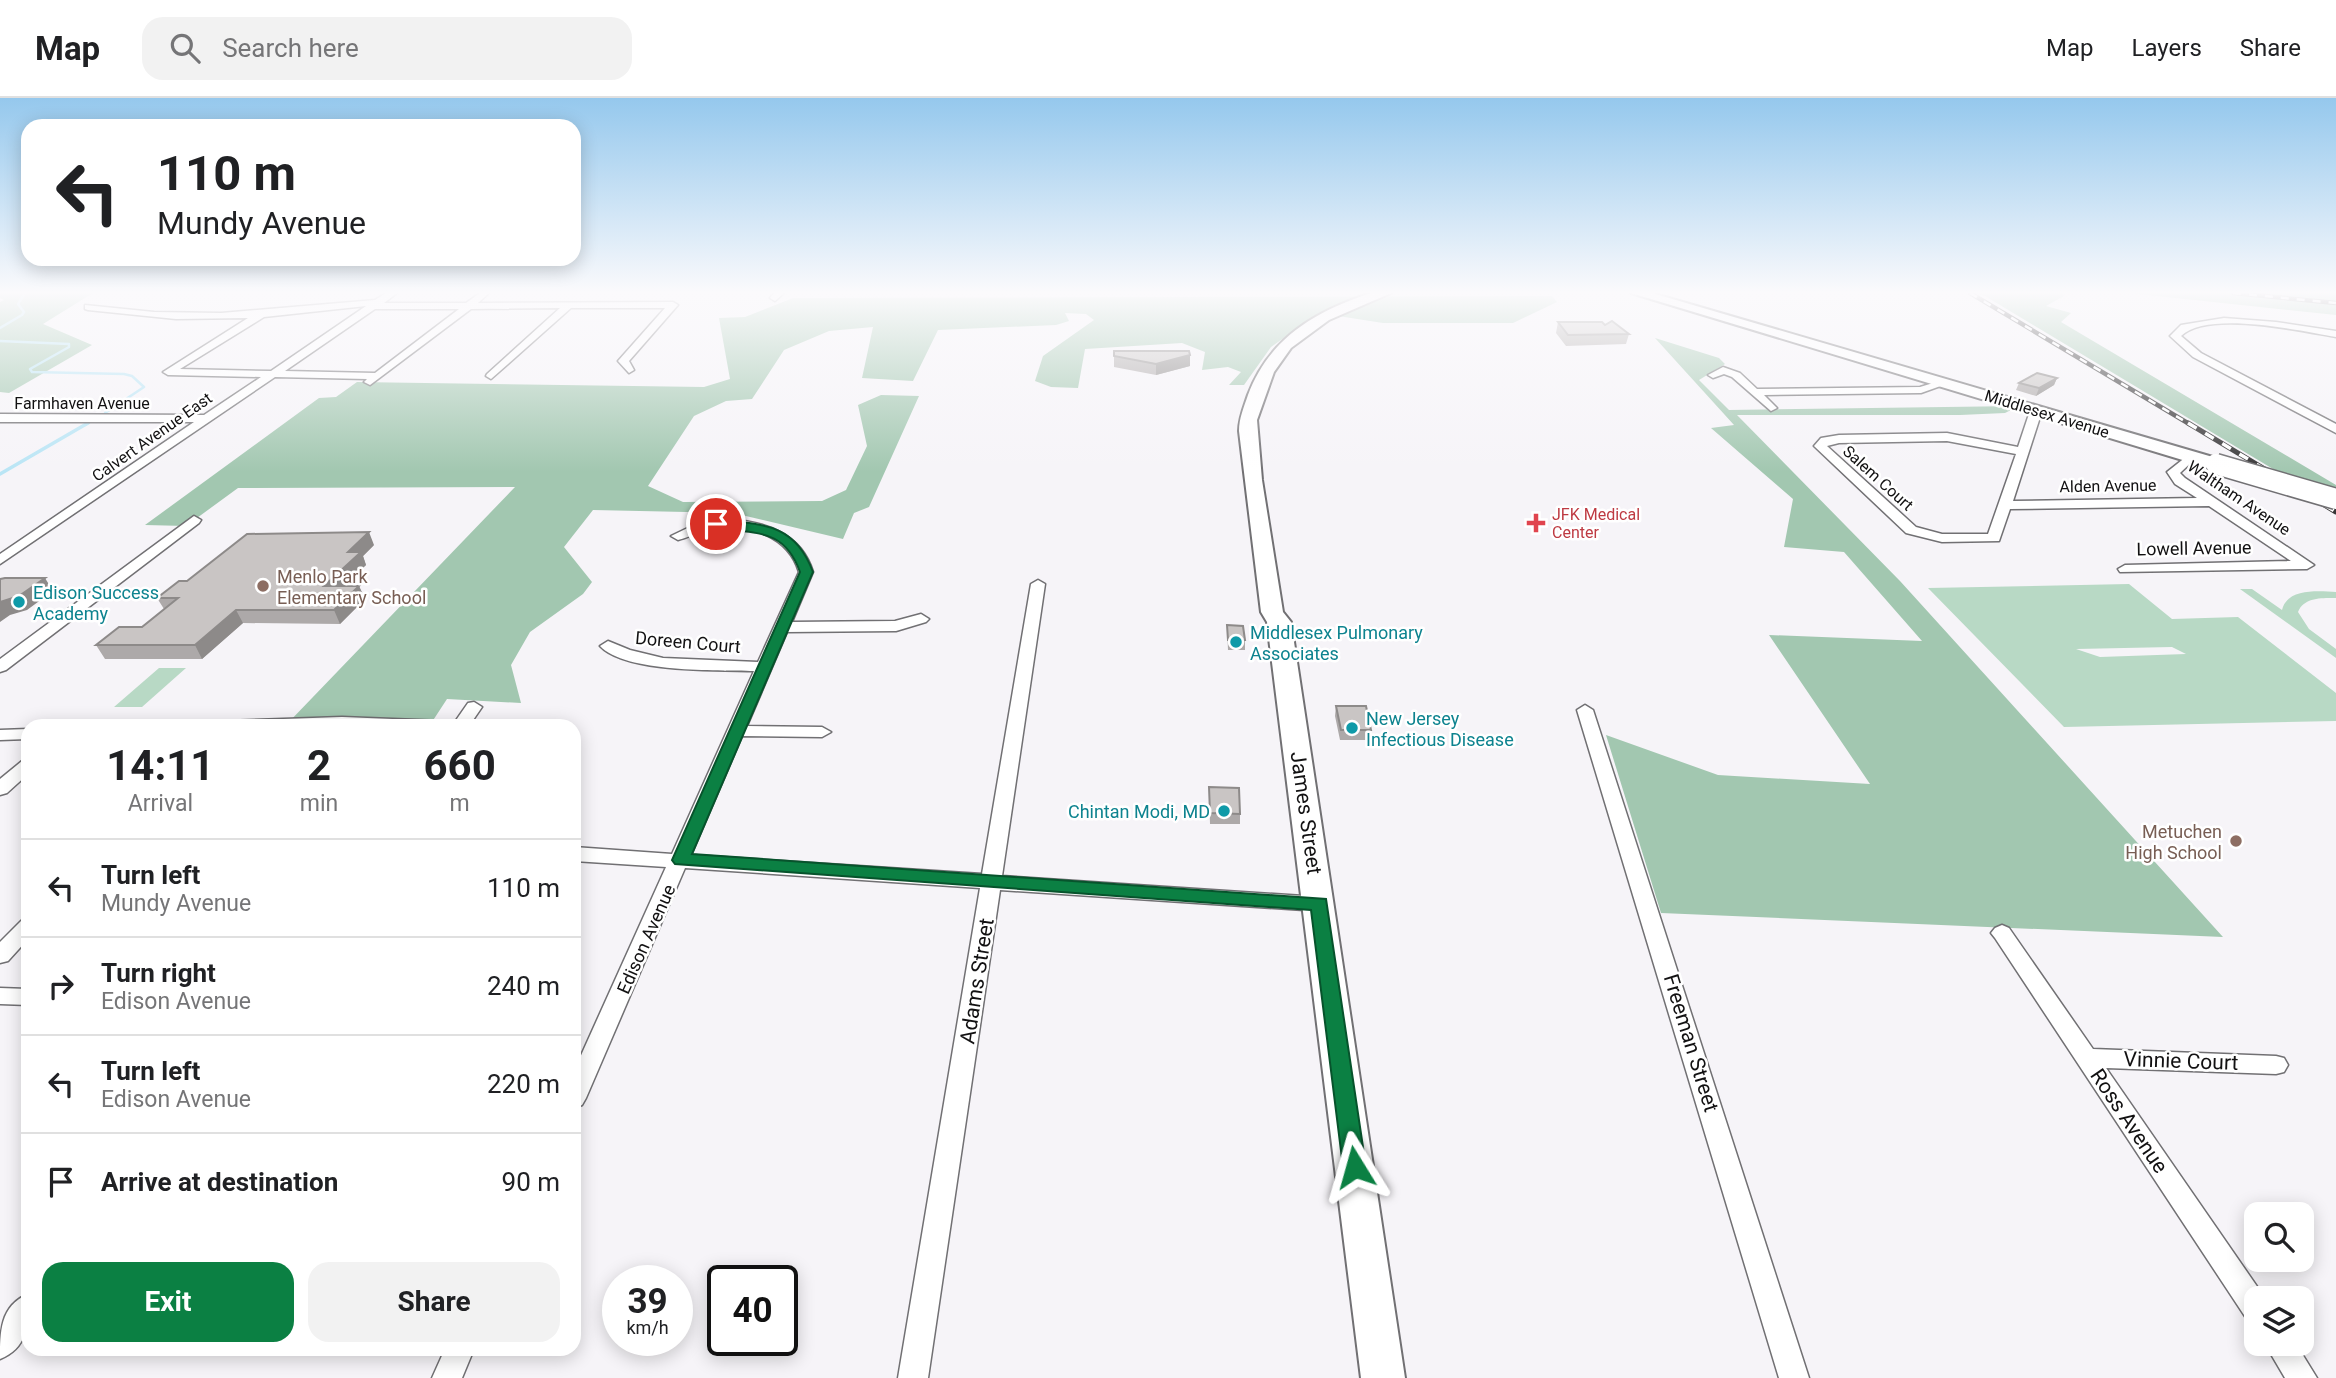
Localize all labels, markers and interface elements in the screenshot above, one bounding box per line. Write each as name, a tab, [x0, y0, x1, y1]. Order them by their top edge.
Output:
search box	[142, 17, 632, 80]
text: Map	[35, 29, 100, 68]
icon: search	[166, 29, 204, 67]
text: Search here	[222, 33, 359, 63]
text: Map	[2046, 34, 2094, 62]
text: Layers	[2132, 34, 2202, 62]
text: Share	[2240, 34, 2301, 62]
text: 110 m	[157, 145, 296, 202]
icon: left	[42, 147, 133, 238]
text: Mundy Avenue	[157, 204, 366, 242]
street label: Middlesex Avenue	[1982, 386, 2112, 442]
street label: Calvert Avenue East	[89, 389, 215, 485]
street label: Farmhaven Avenue	[14, 394, 150, 413]
street label: Salem Court	[1839, 442, 1917, 514]
street label: Waltham Avenue	[2184, 457, 2294, 539]
street label: Alden Avenue	[2059, 476, 2157, 496]
pin	[686, 494, 746, 554]
icon: arrive	[697, 505, 735, 543]
place label: JFK Medical Center	[1552, 505, 1640, 542]
marker: JFK Medical Center	[1526, 513, 1546, 533]
street label: Lowell Avenue	[2136, 536, 2252, 560]
place label: Menlo Park Elementary School	[277, 566, 426, 608]
marker: Menlo Park Elementary School	[255, 578, 271, 594]
place label: Edison Success Academy	[33, 582, 159, 624]
marker: Edison Success Academy	[11, 594, 27, 610]
place label: Middlesex Pulmonary Associates	[1250, 622, 1423, 664]
street label: Doreen Court	[634, 627, 742, 657]
marker: Middlesex Pulmonary Associates	[1228, 634, 1244, 650]
place label: New Jersey Infectious Disease	[1366, 708, 1514, 750]
marker: New Jersey Infectious Disease	[1344, 720, 1360, 736]
text: 14:11	[106, 741, 214, 790]
text: 2	[307, 741, 331, 790]
text: 660	[423, 741, 496, 790]
street label: James Street	[1285, 750, 1327, 876]
text: Arrival	[128, 790, 193, 817]
text: min	[300, 790, 338, 817]
text: m	[450, 790, 470, 817]
place label: Chintan Modi, MD	[1068, 801, 1210, 822]
marker: Chintan Modi, MD	[1216, 803, 1232, 819]
place label: Metuchen High School	[2125, 821, 2222, 863]
marker: Metuchen High School	[2228, 833, 2244, 849]
text: Turn left	[101, 860, 200, 890]
icon: left	[42, 869, 80, 907]
text: 110 m	[487, 873, 560, 903]
street label: Edison Avenue	[613, 881, 679, 997]
text: Mundy Avenue	[101, 890, 251, 917]
street label: Adams Street	[955, 916, 999, 1046]
text: Turn right	[101, 958, 216, 988]
icon: right	[42, 967, 80, 1005]
text: 240 m	[487, 971, 560, 1001]
street label: Freeman Street	[1659, 971, 1723, 1115]
text: Edison Avenue	[101, 988, 251, 1015]
street label: Vinnie Court	[2123, 1047, 2239, 1075]
text: Turn left	[101, 1056, 200, 1086]
street label: Ross Avenue	[2085, 1064, 2173, 1178]
icon: left	[42, 1065, 80, 1103]
text: 220 m	[487, 1069, 560, 1099]
text: Edison Avenue	[101, 1086, 251, 1113]
position arrow	[1318, 1130, 1392, 1204]
icon: arrive	[42, 1163, 80, 1201]
text: Arrive at destination	[101, 1167, 338, 1197]
text: 90 m	[502, 1167, 560, 1197]
map controls	[2244, 1202, 2314, 1356]
button: search	[2244, 1202, 2314, 1272]
button: Exit	[42, 1262, 294, 1342]
button: Share	[308, 1262, 560, 1342]
speed limit sign: 40	[707, 1265, 798, 1356]
text: 39	[627, 1281, 668, 1322]
button: layers	[2244, 1286, 2314, 1356]
text: km/h	[626, 1317, 669, 1338]

